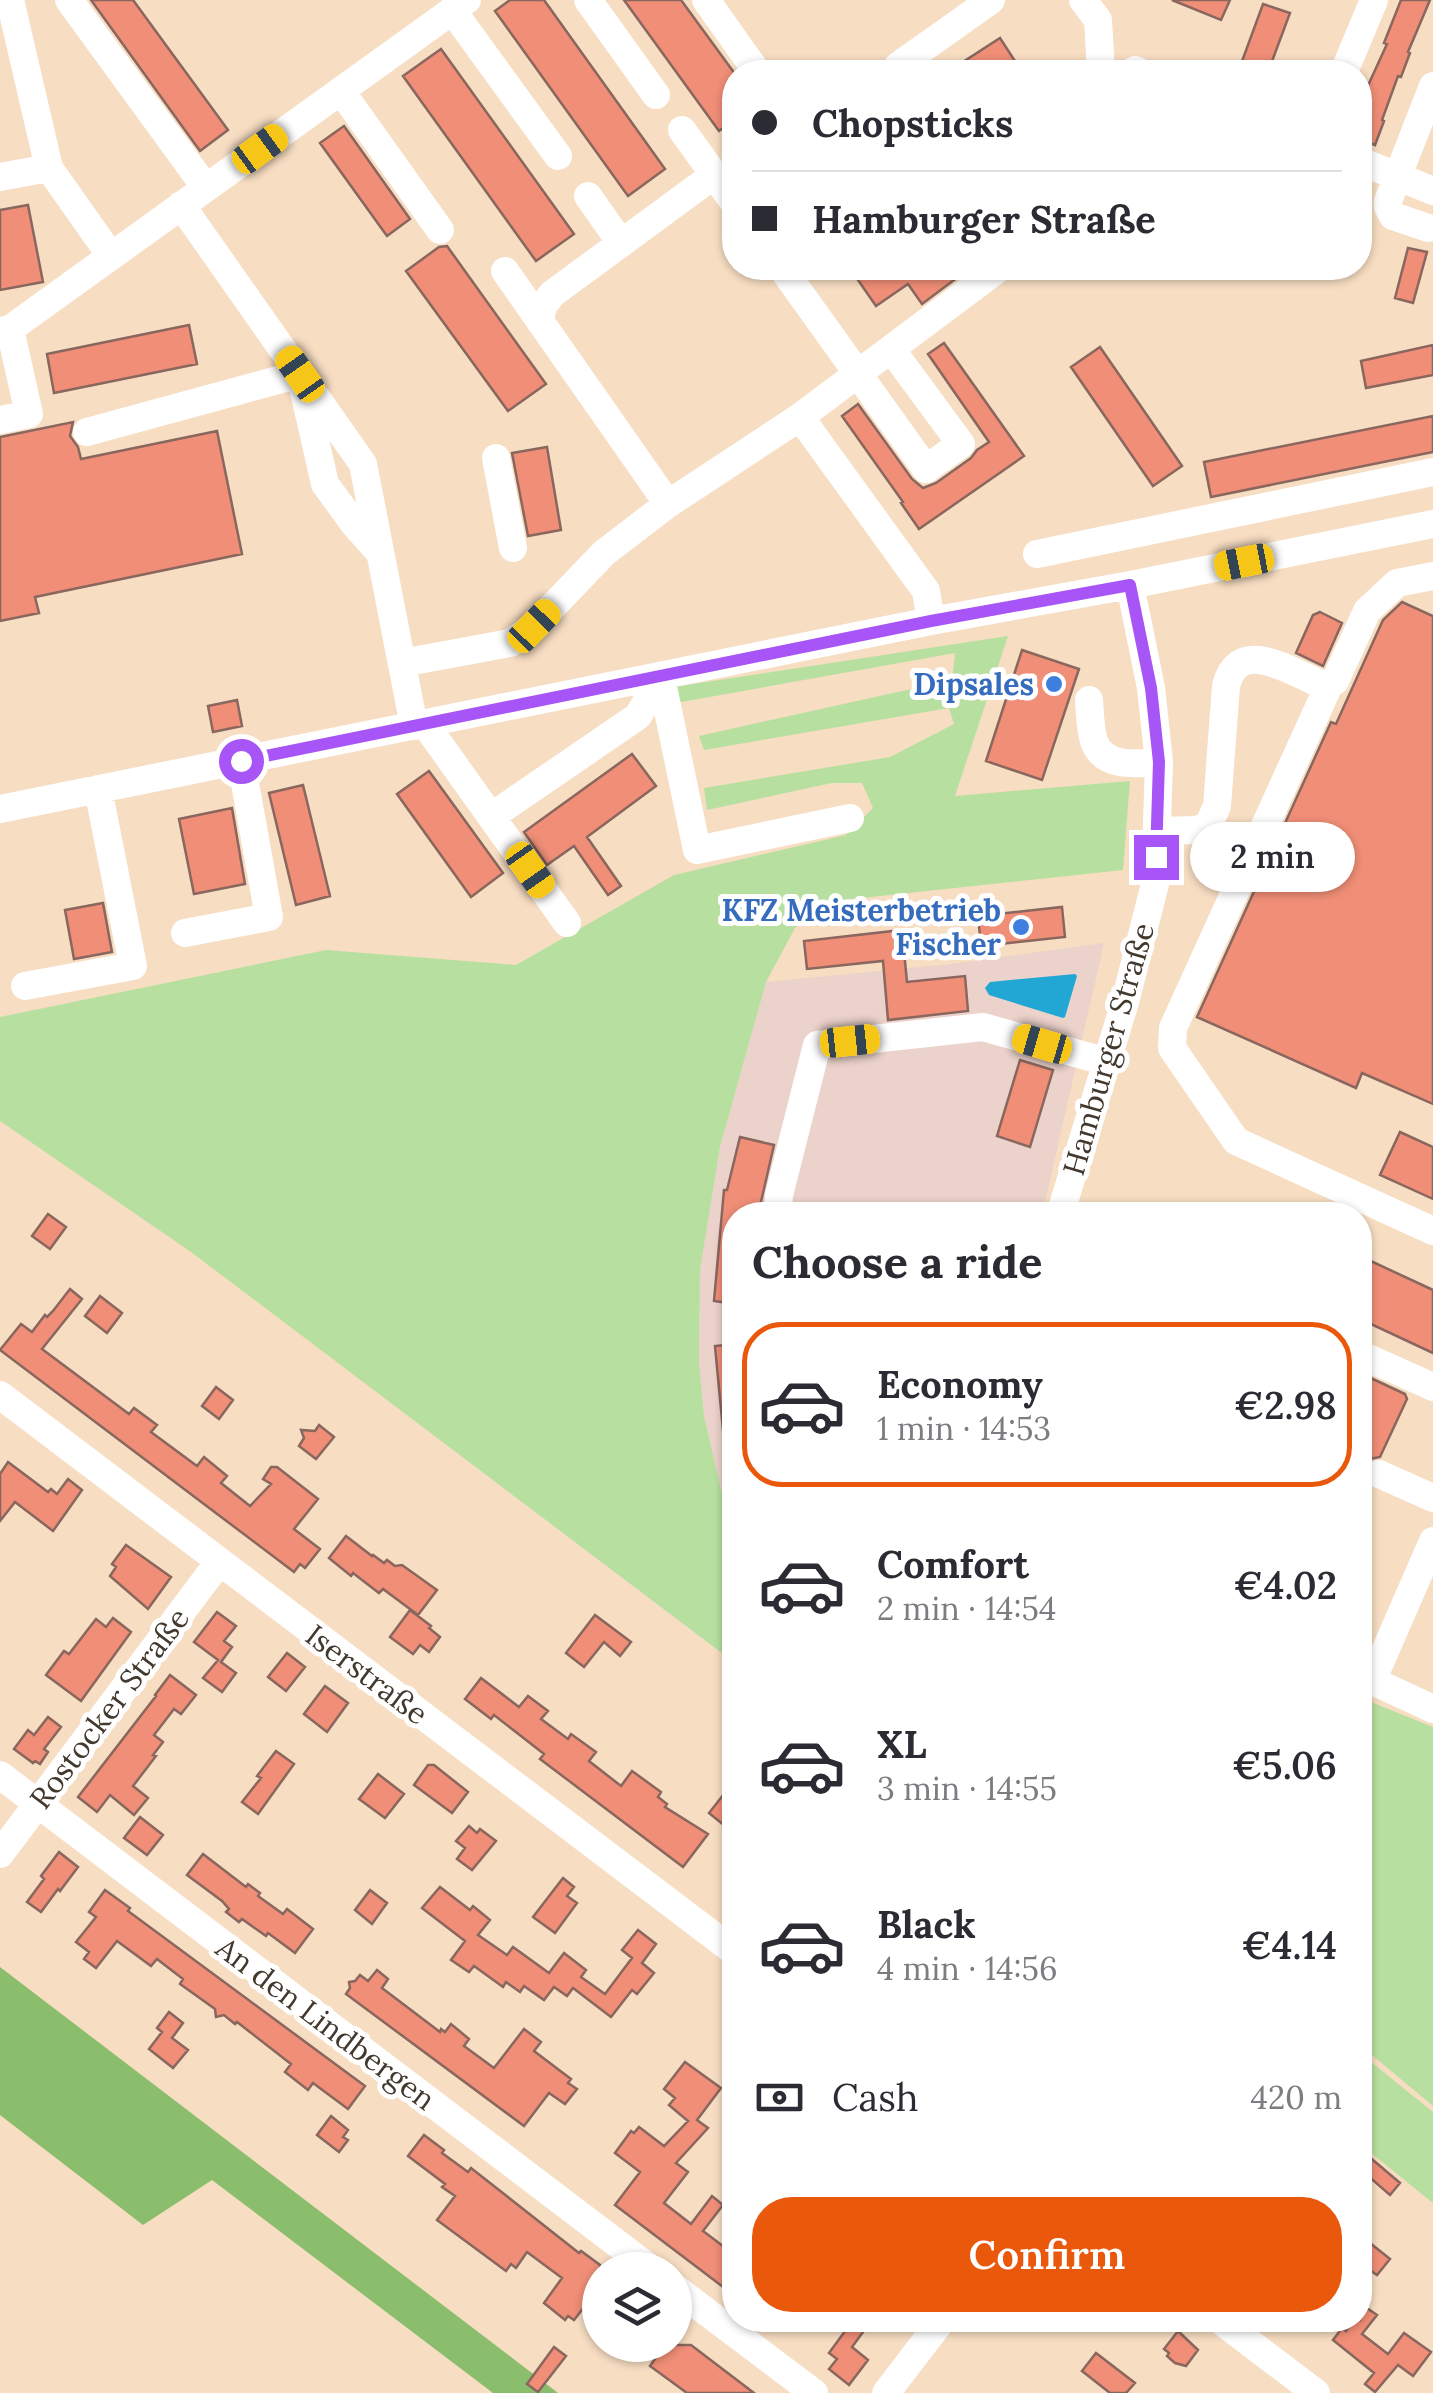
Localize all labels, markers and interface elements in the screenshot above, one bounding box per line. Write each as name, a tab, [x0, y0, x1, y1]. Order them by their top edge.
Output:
text: Chopsticks	[812, 99, 1013, 147]
car	[227, 119, 293, 179]
text: Hamburger Straße	[812, 195, 1156, 243]
car	[271, 341, 329, 407]
car	[1212, 542, 1276, 582]
car	[502, 594, 566, 658]
place label: Dipsales	[913, 665, 1034, 703]
marker: Dipsales	[1043, 673, 1065, 695]
route start	[219, 739, 264, 784]
callout: 2 min	[1191, 822, 1356, 892]
route end	[1134, 835, 1179, 880]
text: 2 min	[1230, 836, 1315, 877]
car	[501, 837, 559, 903]
place label: KFZ Meisterbetrieb Fischer	[722, 891, 1002, 963]
marker: KFZ Meisterbetrieb Fischer	[1010, 916, 1032, 938]
street label: Hamburger Straße	[1054, 918, 1163, 1180]
car	[1009, 1021, 1075, 1067]
car	[819, 1023, 881, 1059]
text: Choose a ride	[752, 1233, 1042, 1290]
icon: car	[757, 1360, 847, 1450]
text: Economy	[877, 1360, 1043, 1408]
text: €2.98	[1234, 1381, 1337, 1429]
text: 1 min · 14:53	[877, 1408, 1051, 1449]
icon: car	[757, 1540, 847, 1630]
text: Comfort	[877, 1540, 1029, 1588]
text: €4.02	[1234, 1561, 1337, 1609]
text: 2 min · 14:54	[877, 1588, 1056, 1629]
street label: Rostocker Straße	[21, 1600, 197, 1816]
street label: Iserstraße	[298, 1616, 436, 1732]
icon: car	[757, 1720, 847, 1810]
text: XL	[877, 1720, 927, 1768]
text: €5.06	[1232, 1741, 1337, 1789]
text: 3 min · 14:55	[877, 1768, 1057, 1809]
icon: car	[757, 1900, 847, 1990]
text: Black	[877, 1900, 976, 1948]
text: €4.14	[1242, 1921, 1337, 1969]
street label: An den Lindbergen	[208, 1928, 443, 2119]
text: 4 min · 14:56	[877, 1948, 1058, 1989]
icon: cash	[752, 2070, 807, 2125]
text: Cash	[832, 2073, 919, 2121]
text: 420 m	[1251, 2077, 1342, 2118]
button: Confirm	[752, 2197, 1342, 2312]
map controls	[582, 2252, 692, 2362]
button: layers	[582, 2252, 692, 2362]

